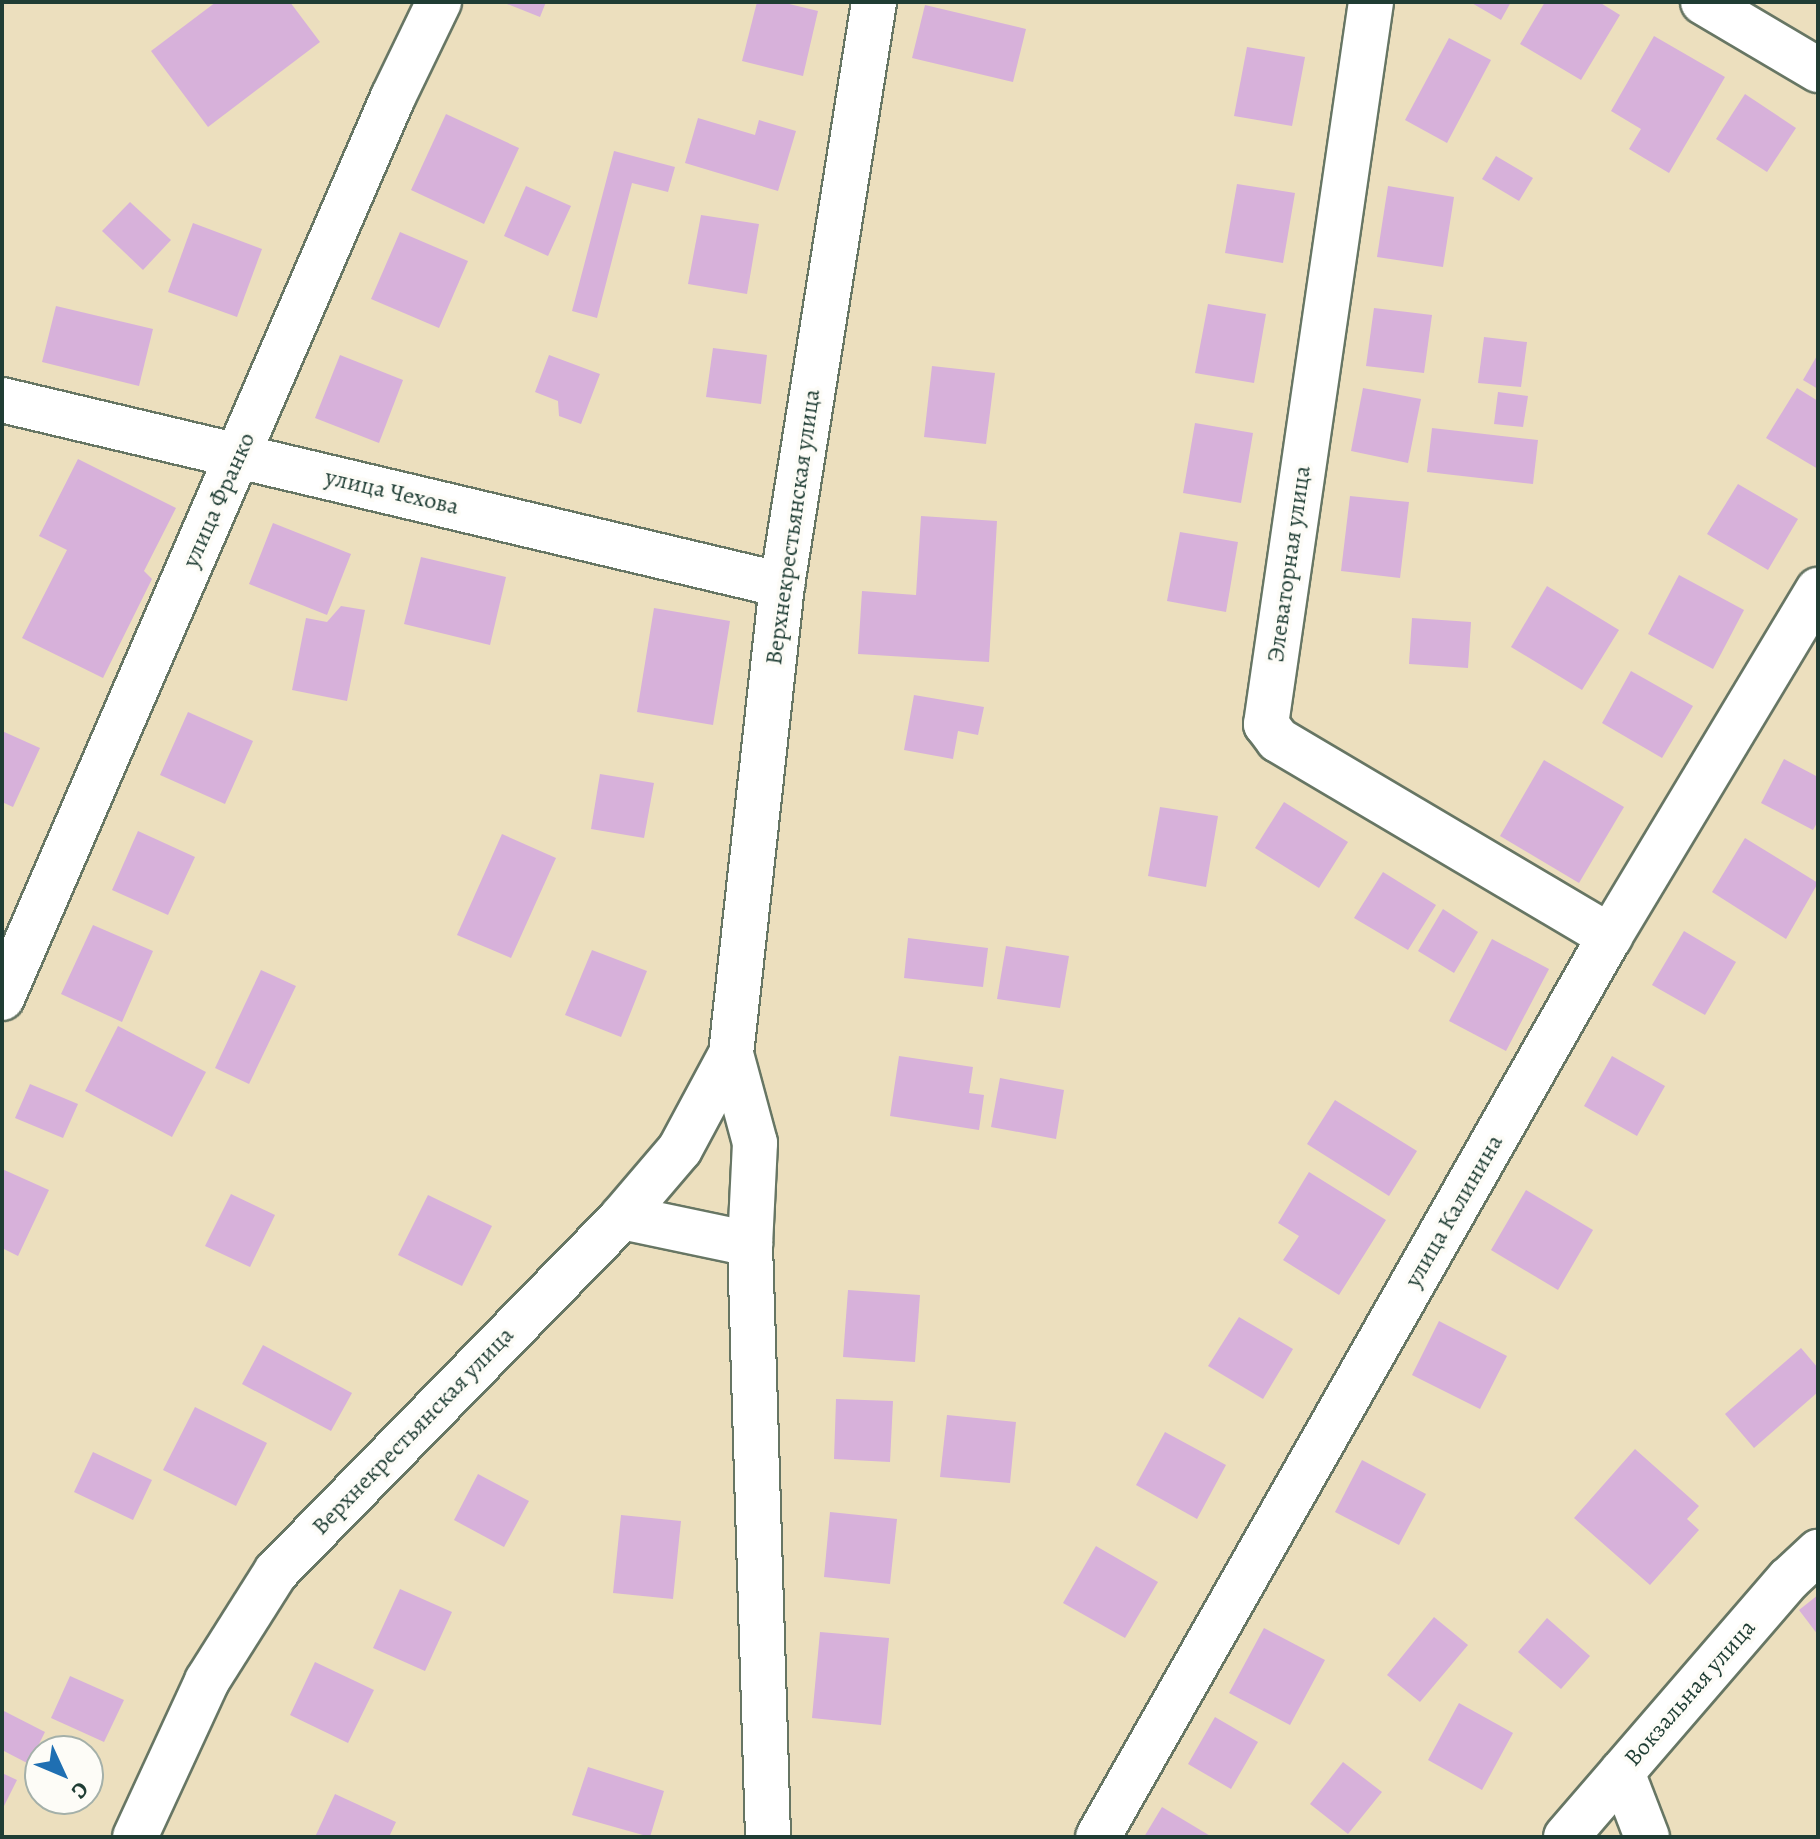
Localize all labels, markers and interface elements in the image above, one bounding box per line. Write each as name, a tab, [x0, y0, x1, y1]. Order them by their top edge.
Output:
street label: Верхнекрестьянская улица	[759, 387, 827, 667]
street label: улица Франко	[176, 428, 262, 572]
street label: улица Чехова	[322, 463, 462, 521]
street label: Элеваторная улица	[1261, 464, 1317, 664]
street label: улица Калинина	[1399, 1130, 1509, 1292]
street label: Верхнекрестьянская улица	[306, 1321, 520, 1541]
street label: Вокзальная улица	[1618, 1614, 1762, 1772]
north arrow	[24, 1735, 104, 1815]
text: С	[64, 1775, 95, 1806]

